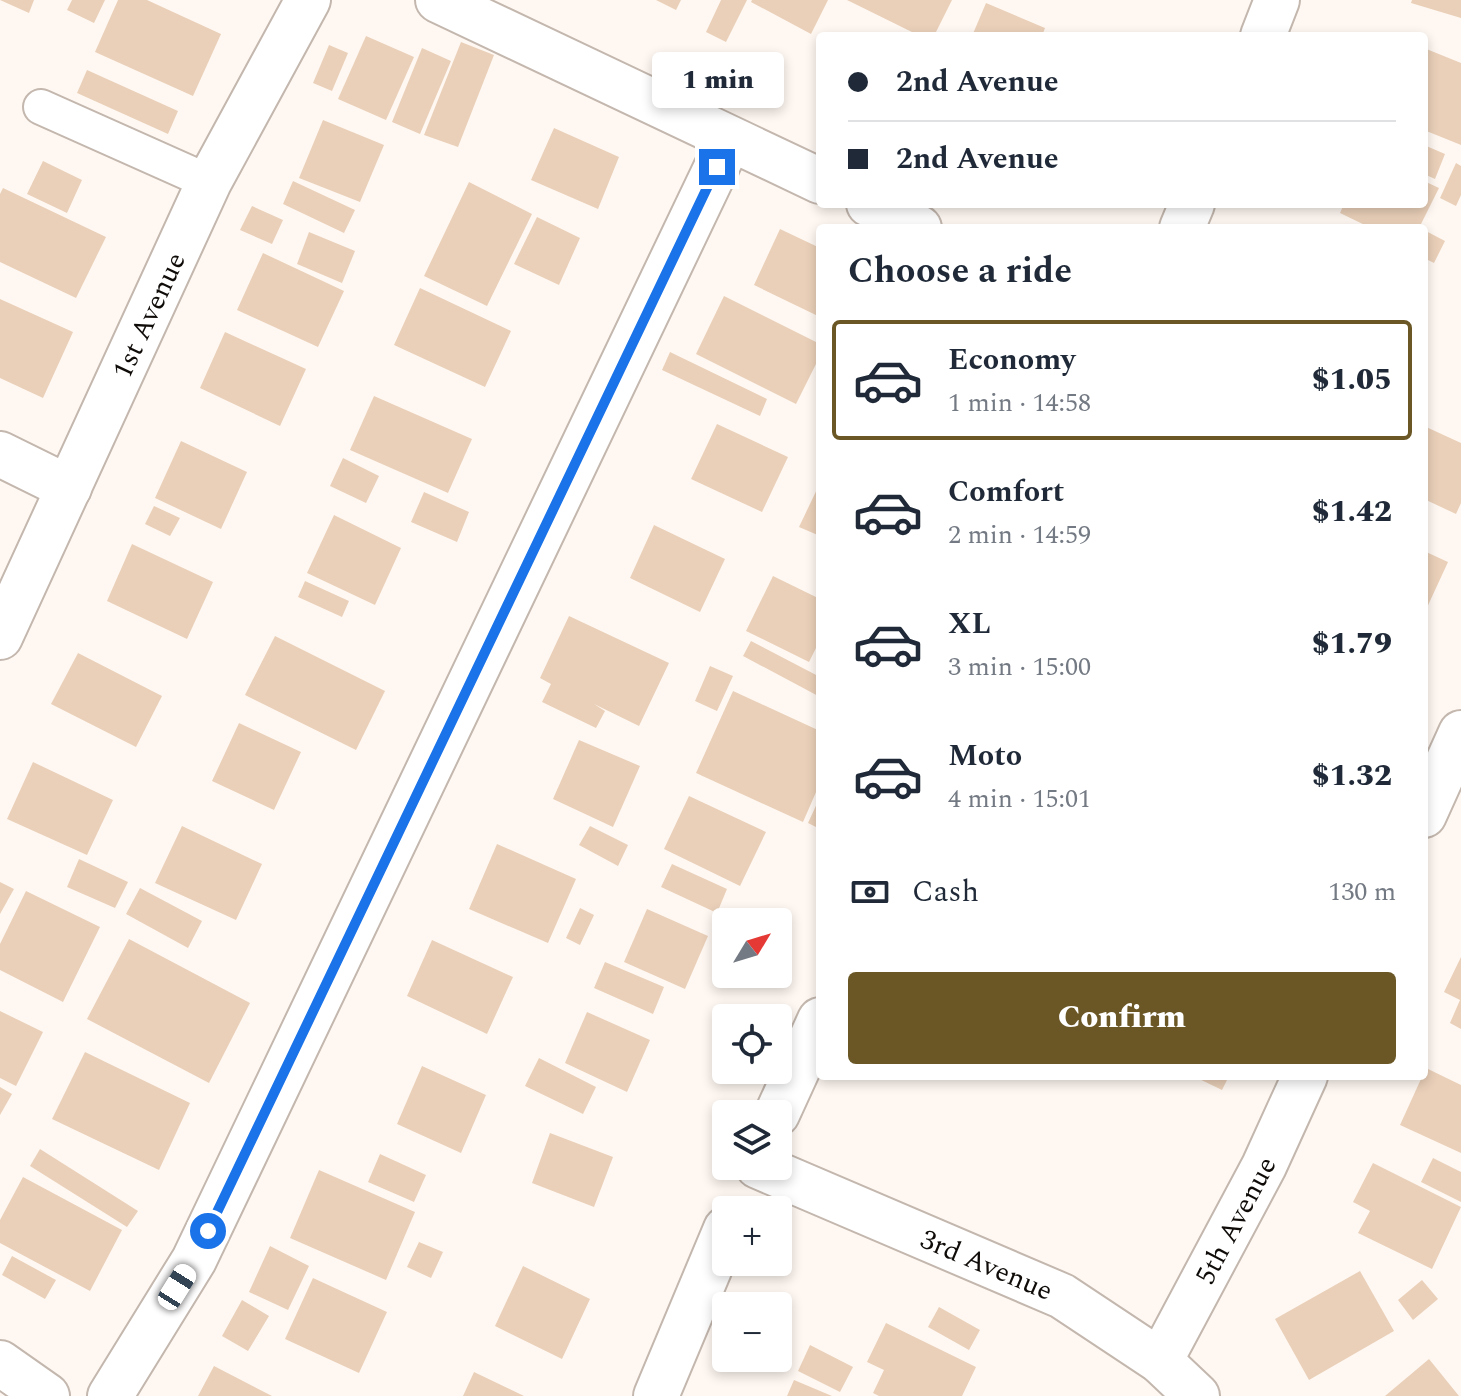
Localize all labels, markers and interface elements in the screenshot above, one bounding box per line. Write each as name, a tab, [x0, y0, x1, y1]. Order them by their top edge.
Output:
callout: 1 min	[651, 51, 783, 107]
text: 2nd Avenue	[896, 59, 1059, 105]
text: 1 min	[682, 60, 754, 100]
text: 2nd Avenue	[896, 136, 1059, 182]
route end	[699, 149, 735, 185]
text: Choose a ride	[848, 244, 1072, 299]
street label: 1st Avenue	[101, 245, 197, 386]
text: Economy	[948, 337, 1075, 383]
icon: car	[852, 344, 924, 416]
text: $1.05	[1312, 357, 1392, 403]
text: 1 min · 14:58	[948, 383, 1091, 423]
text: Comfort	[948, 469, 1064, 515]
icon: car	[852, 476, 924, 548]
text: $1.42	[1312, 489, 1392, 535]
text: 2 min · 14:59	[948, 515, 1091, 555]
text: XL	[948, 601, 991, 647]
icon: car	[852, 608, 924, 680]
text: $1.79	[1312, 621, 1392, 667]
text: 3 min · 15:00	[948, 647, 1091, 687]
text: Moto	[948, 733, 1022, 779]
icon: car	[852, 740, 924, 812]
text: $1.32	[1312, 753, 1392, 799]
text: 4 min · 15:01	[948, 779, 1091, 819]
text: Cash	[912, 869, 979, 915]
icon: cash	[848, 870, 892, 914]
text: 130 m	[1328, 872, 1396, 912]
north arrow	[712, 908, 792, 988]
map controls	[712, 908, 792, 1372]
button: Confirm	[848, 972, 1396, 1064]
button: locate	[712, 1004, 792, 1084]
button: layers	[712, 1100, 792, 1180]
street label: 5th Avenue	[1185, 1149, 1288, 1292]
button: +	[712, 1196, 792, 1276]
route start	[190, 1213, 226, 1249]
street label: 3rd Avenue	[913, 1218, 1059, 1313]
car	[154, 1260, 200, 1314]
button: −	[712, 1292, 792, 1372]

